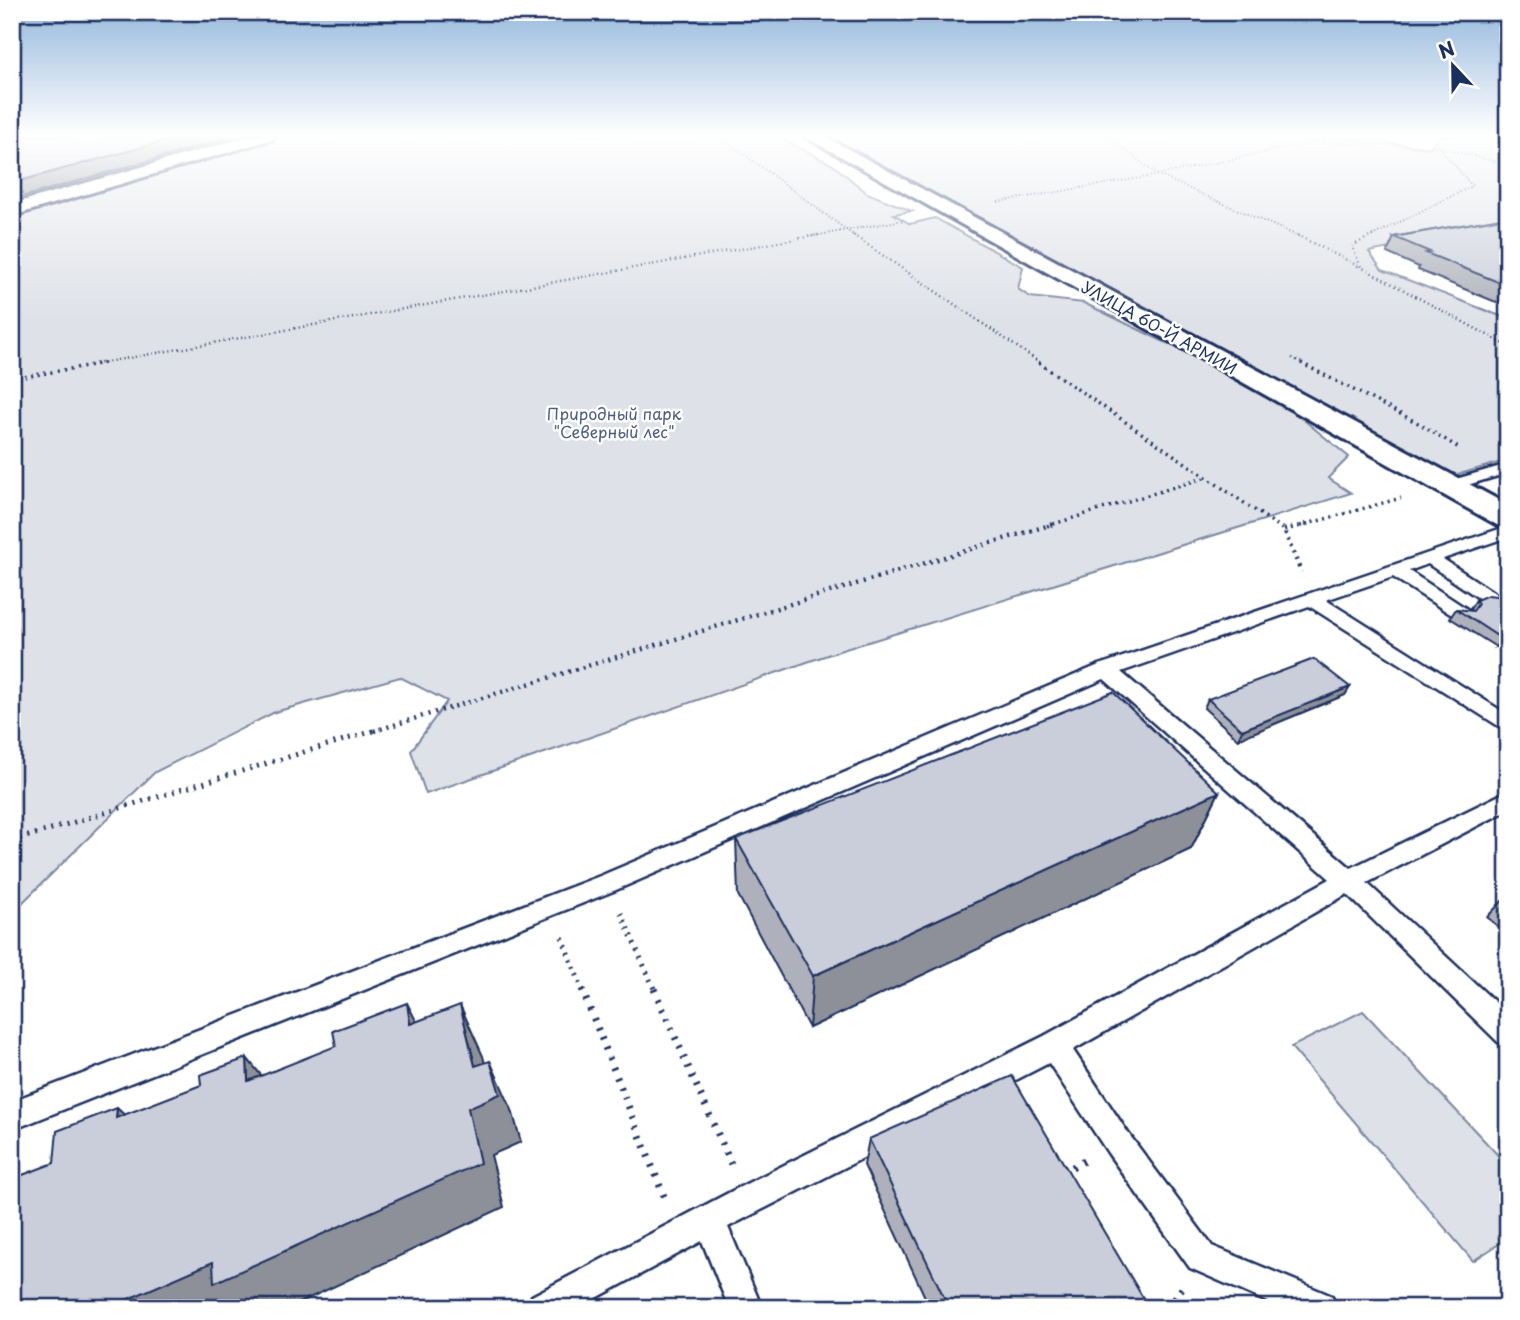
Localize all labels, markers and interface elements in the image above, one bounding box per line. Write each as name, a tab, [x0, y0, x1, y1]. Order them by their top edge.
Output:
north arrow	[1418, 32, 1488, 102]
text: N	[1434, 34, 1458, 65]
street label: УЛИЦА 60-Й АРМИИ	[1078, 274, 1242, 380]
park label: Природный парк "Северный лес"	[547, 401, 682, 443]

